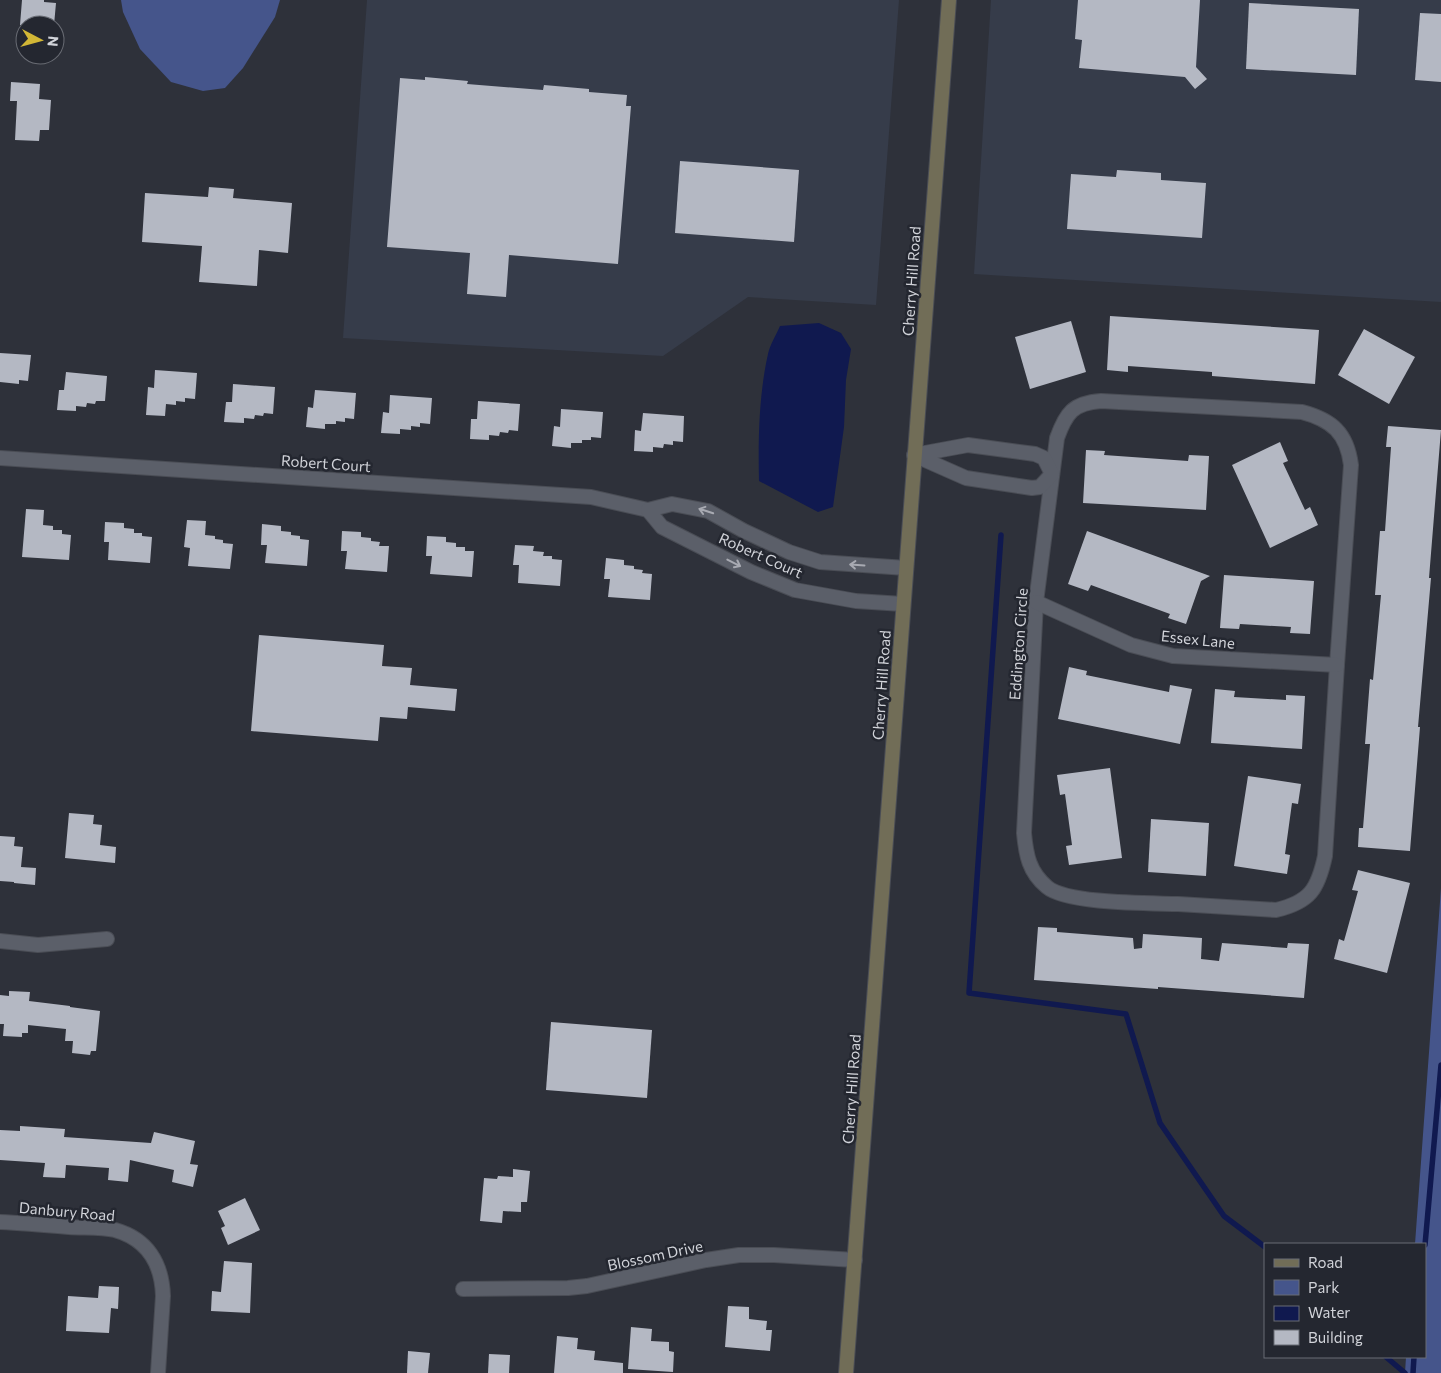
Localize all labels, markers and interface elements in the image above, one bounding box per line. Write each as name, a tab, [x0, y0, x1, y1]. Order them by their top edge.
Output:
north arrow	[15, 15, 65, 65]
text: N	[44, 35, 62, 48]
street label: Cherry Hill Road	[898, 225, 924, 337]
street label: Robert Court	[280, 451, 372, 475]
one-way arrow	[698, 506, 714, 516]
street label: Robert Court	[716, 528, 806, 582]
one-way arrow	[727, 558, 742, 568]
one-way arrow	[849, 560, 865, 569]
street label: Eddington Circle	[1005, 587, 1031, 701]
street label: Essex Lane	[1160, 626, 1236, 652]
street label: Cherry Hill Road	[868, 629, 894, 741]
street label: Cherry Hill Road	[838, 1033, 864, 1145]
street label: Danbury Road	[18, 1198, 116, 1224]
street label: Blossom Drive	[606, 1236, 704, 1274]
legend	[1264, 1243, 1426, 1358]
text: Road	[1308, 1253, 1343, 1271]
text: Park	[1308, 1278, 1339, 1296]
text: Water	[1308, 1303, 1350, 1321]
text: Building	[1308, 1328, 1363, 1346]

